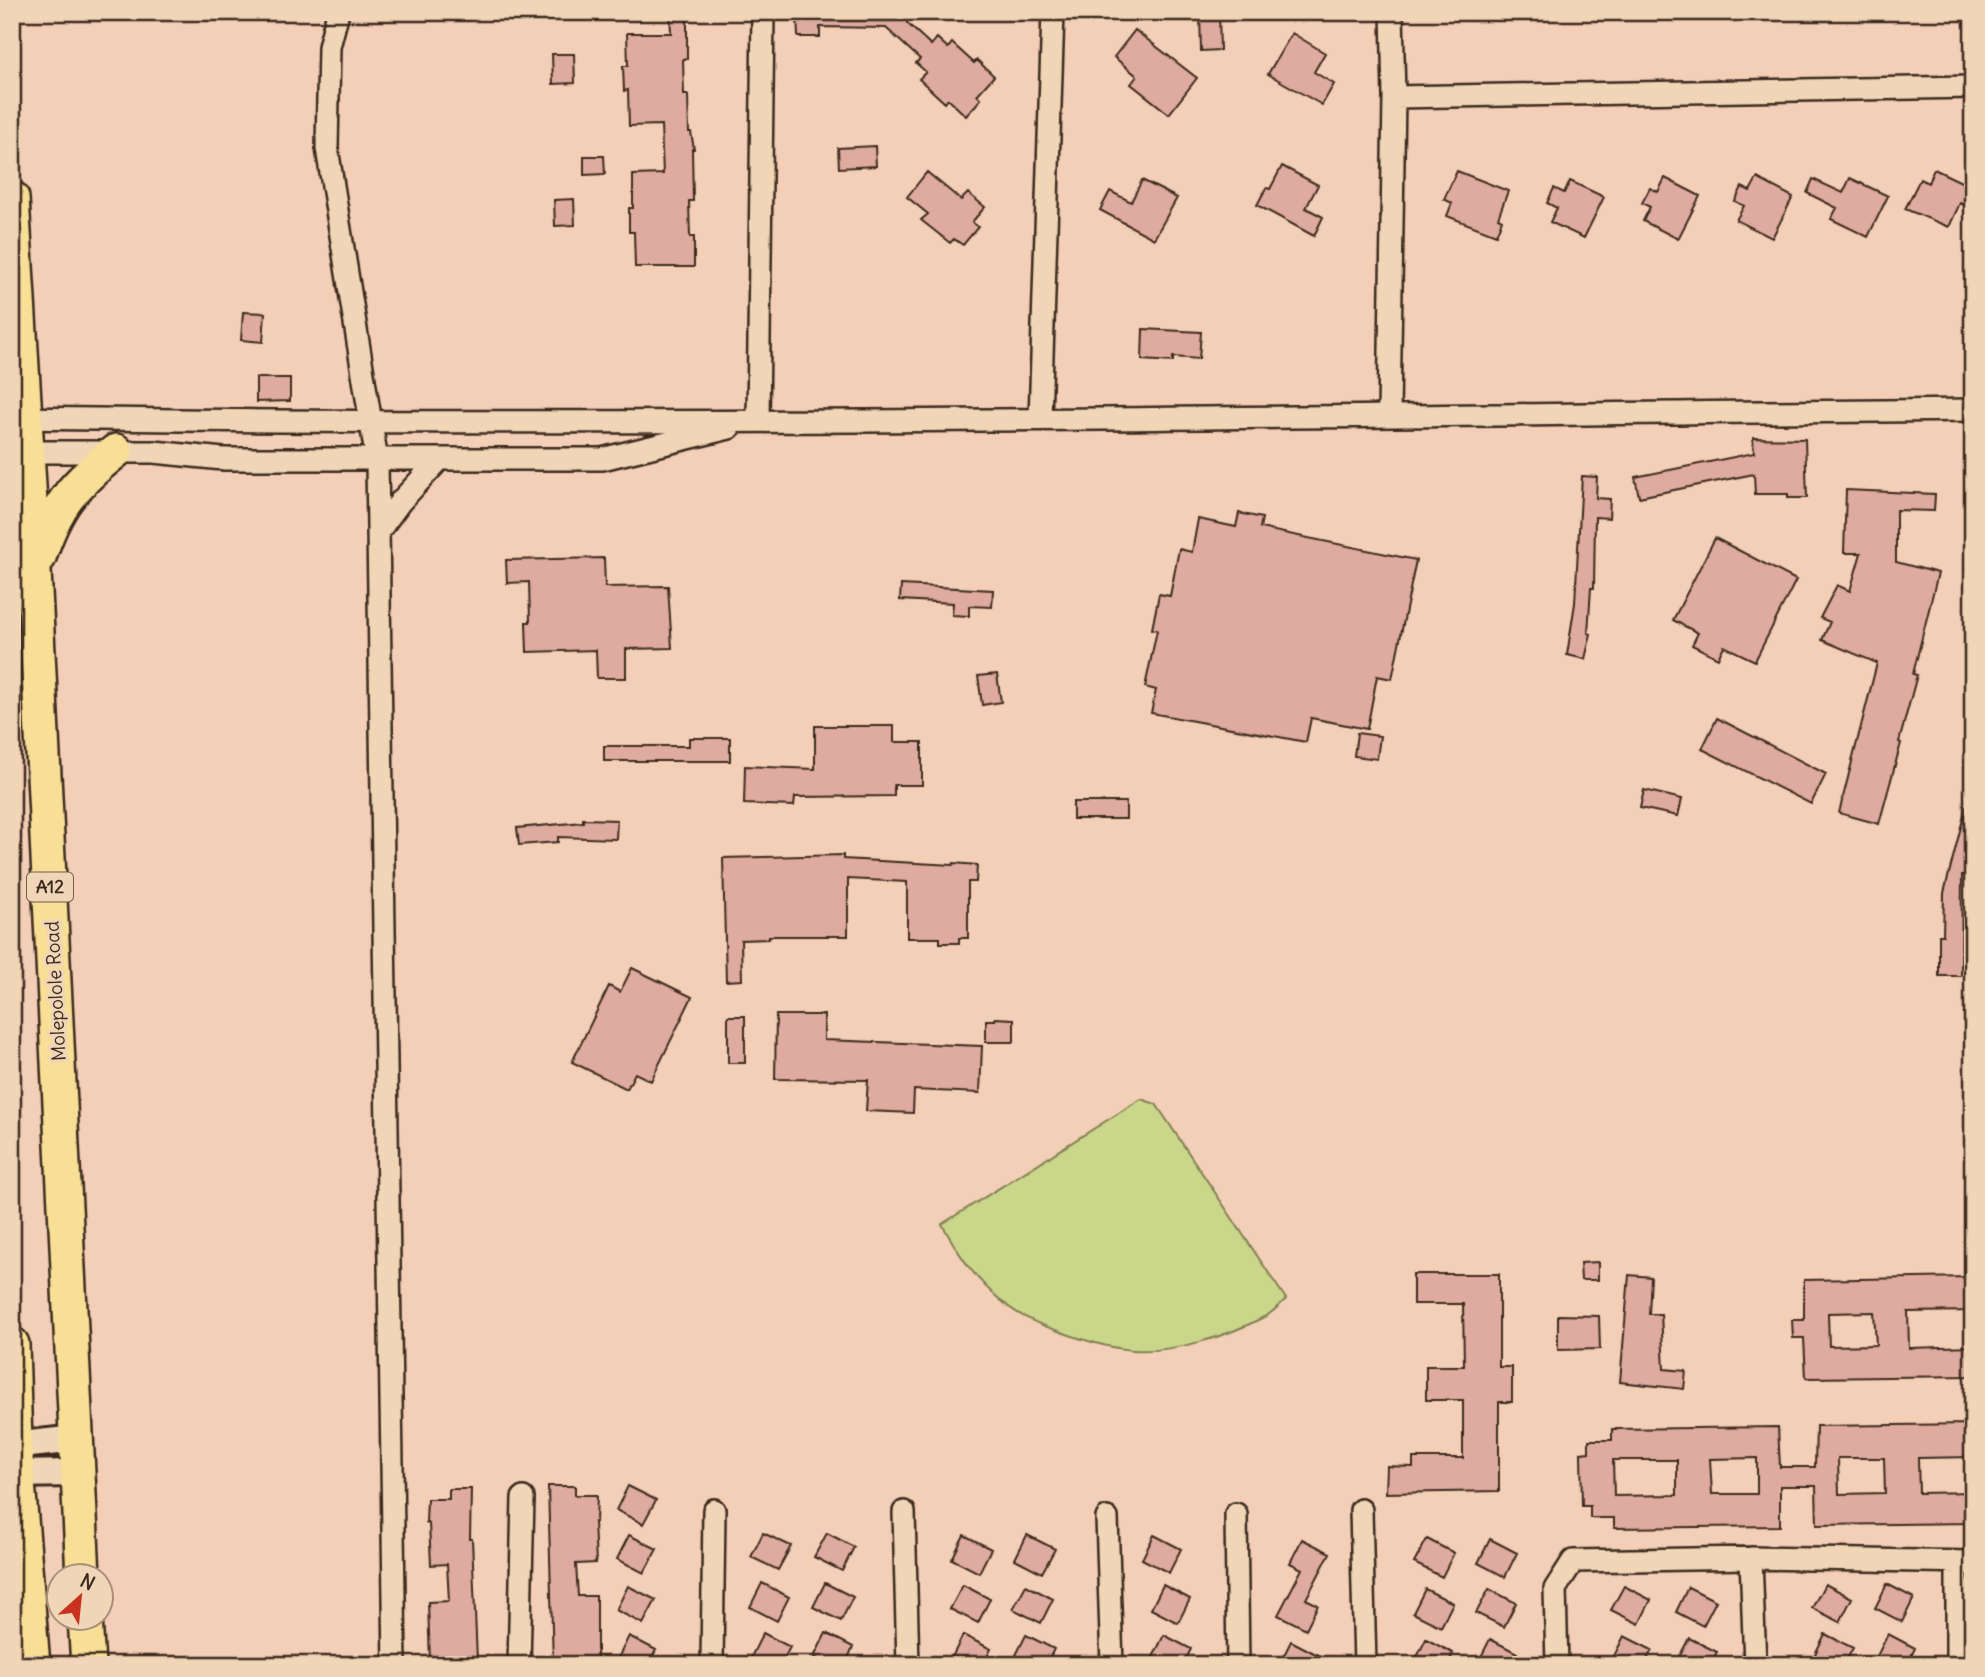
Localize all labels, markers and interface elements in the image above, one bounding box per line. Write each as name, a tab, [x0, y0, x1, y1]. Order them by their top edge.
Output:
road number: A12	[27, 872, 73, 902]
street label: Molepolole Road	[39, 920, 71, 1062]
north arrow	[46, 1562, 116, 1632]
text: N	[76, 1568, 99, 1596]

